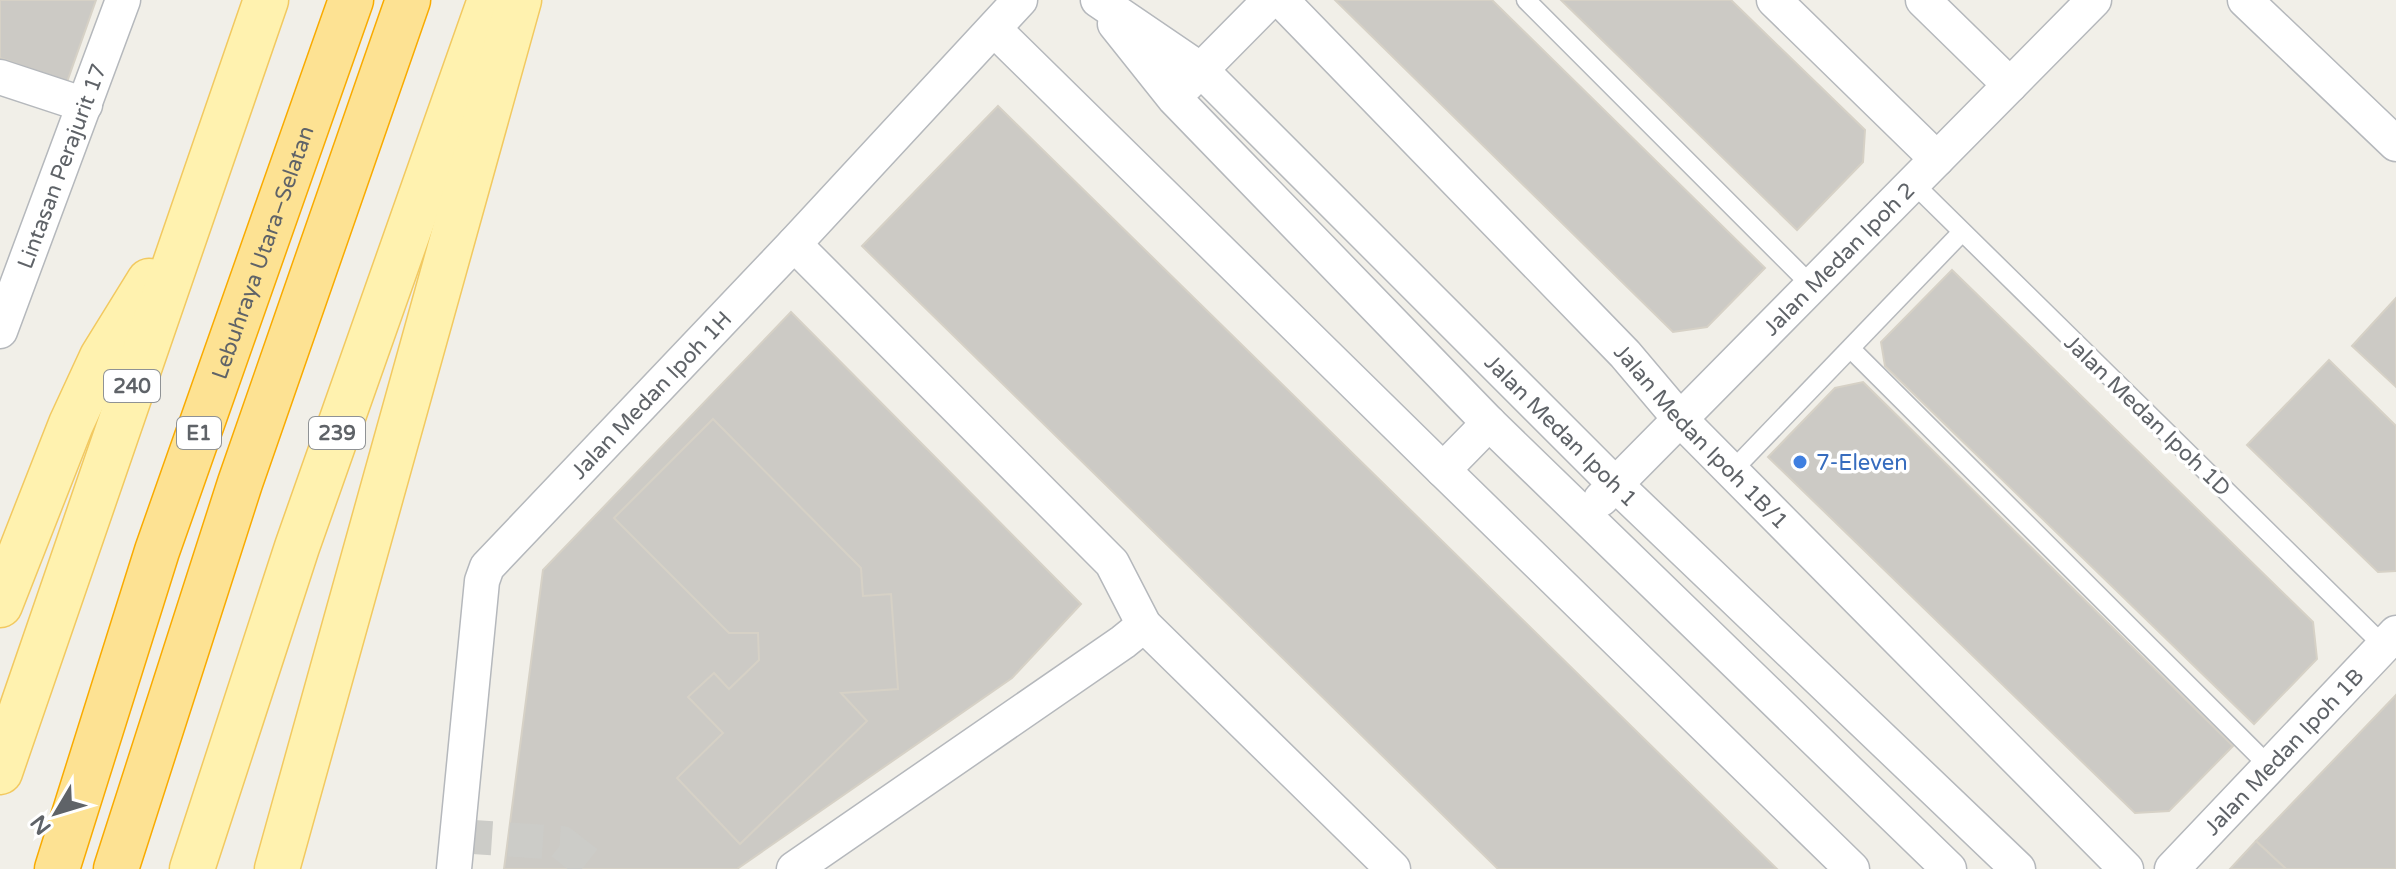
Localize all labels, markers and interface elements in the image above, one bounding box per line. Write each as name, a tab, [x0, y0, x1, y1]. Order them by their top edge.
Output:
street label: Lintasan Perajurit 17	[12, 60, 112, 272]
street label: Lebuhraya Utara–Selatan	[207, 123, 320, 383]
street label: Jalan Medan Ipoh 2	[1758, 177, 1920, 341]
street label: Jalan Medan Ipoh 1H	[566, 306, 737, 485]
street label: Jalan Medan Ipoh 1D	[2059, 330, 2236, 502]
street label: Jalan Medan Ipoh 1B/1	[1608, 339, 1793, 535]
street label: Jalan Medan Ipoh 1	[1479, 349, 1642, 512]
road number: 240	[104, 370, 160, 402]
road number: E1	[177, 417, 221, 449]
road number: 239	[309, 417, 365, 449]
place label: 7-Eleven	[1816, 450, 1908, 476]
marker: 7-Eleven	[1791, 453, 1809, 471]
street label: Jalan Medan Ipoh 1B	[2199, 663, 2369, 841]
north arrow	[16, 773, 96, 853]
text: N	[25, 810, 57, 840]

